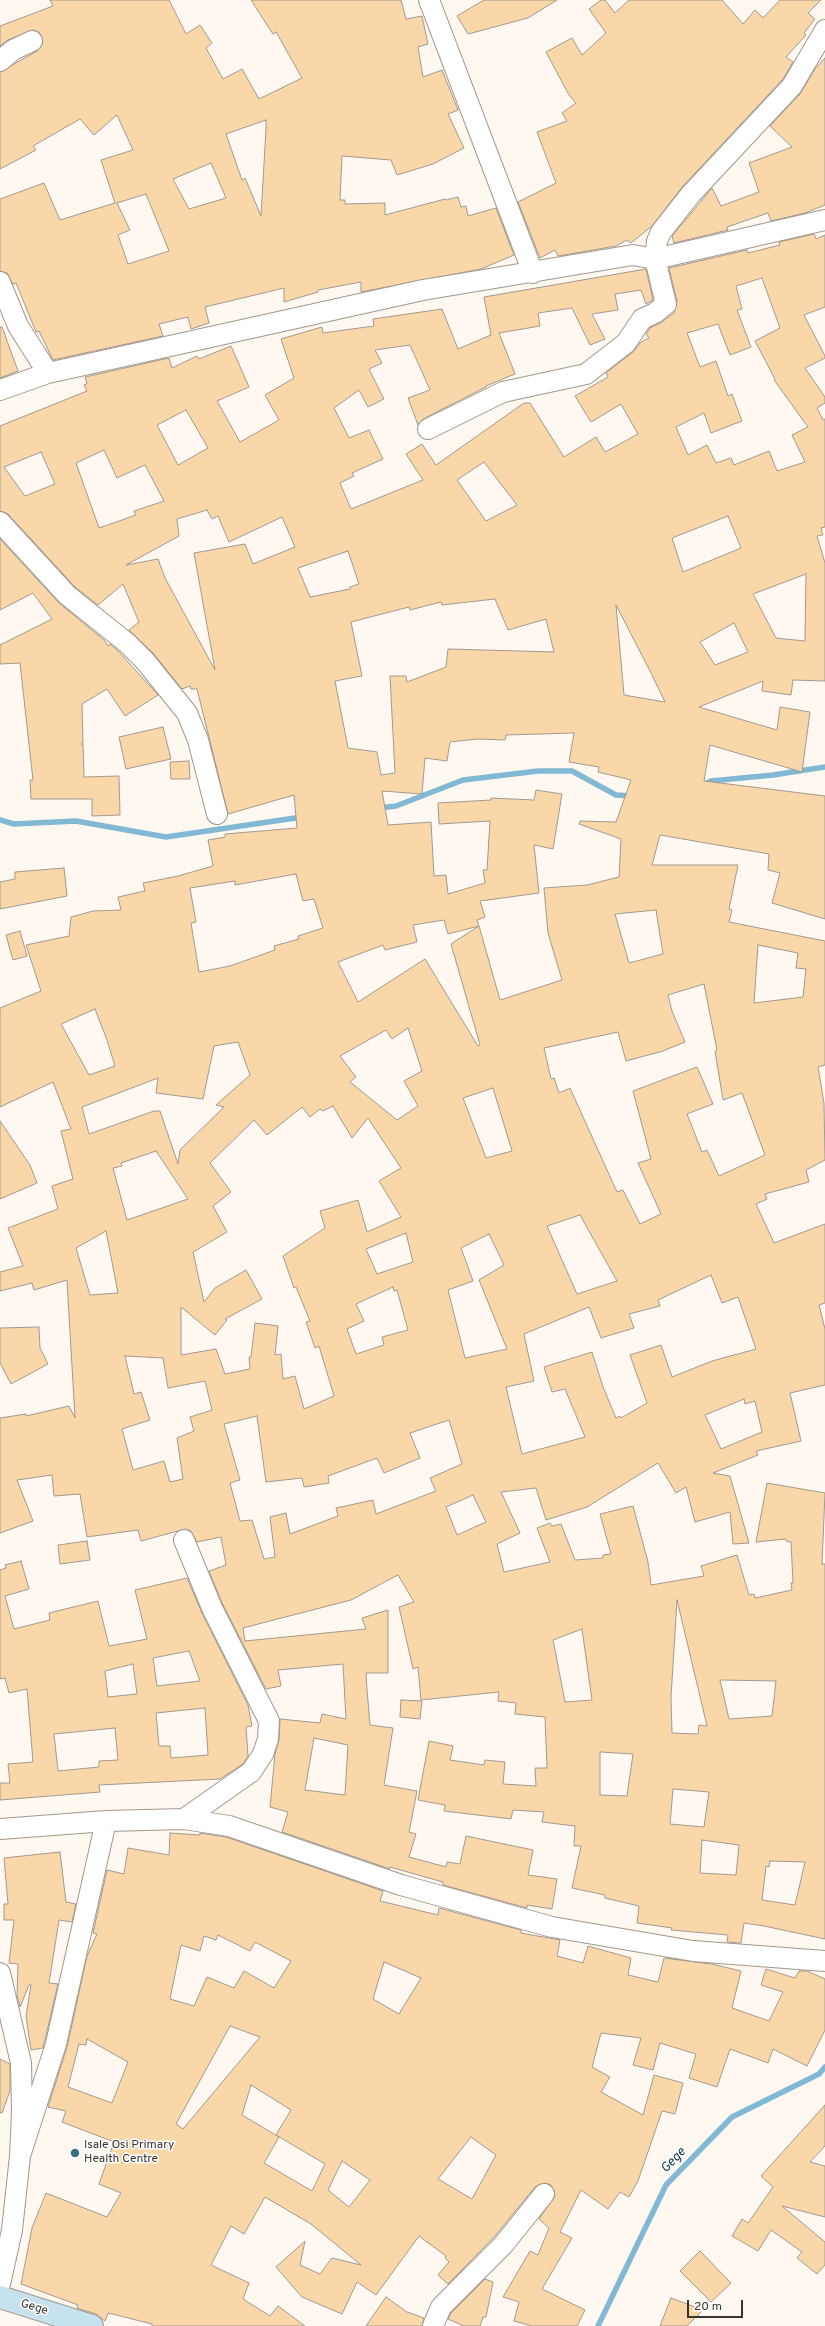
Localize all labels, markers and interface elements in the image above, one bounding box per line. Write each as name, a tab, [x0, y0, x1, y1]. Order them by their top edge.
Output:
place label: Isale Osi Primary Health Centre	[84, 2139, 174, 2167]
water label: Gege	[658, 2145, 690, 2177]
marker: Isale Osi Primary Health Centre	[69, 2147, 81, 2159]
scale bar	[689, 2292, 745, 2318]
street label: Gege	[18, 2297, 50, 2319]
text: 20 m	[694, 2299, 722, 2315]

